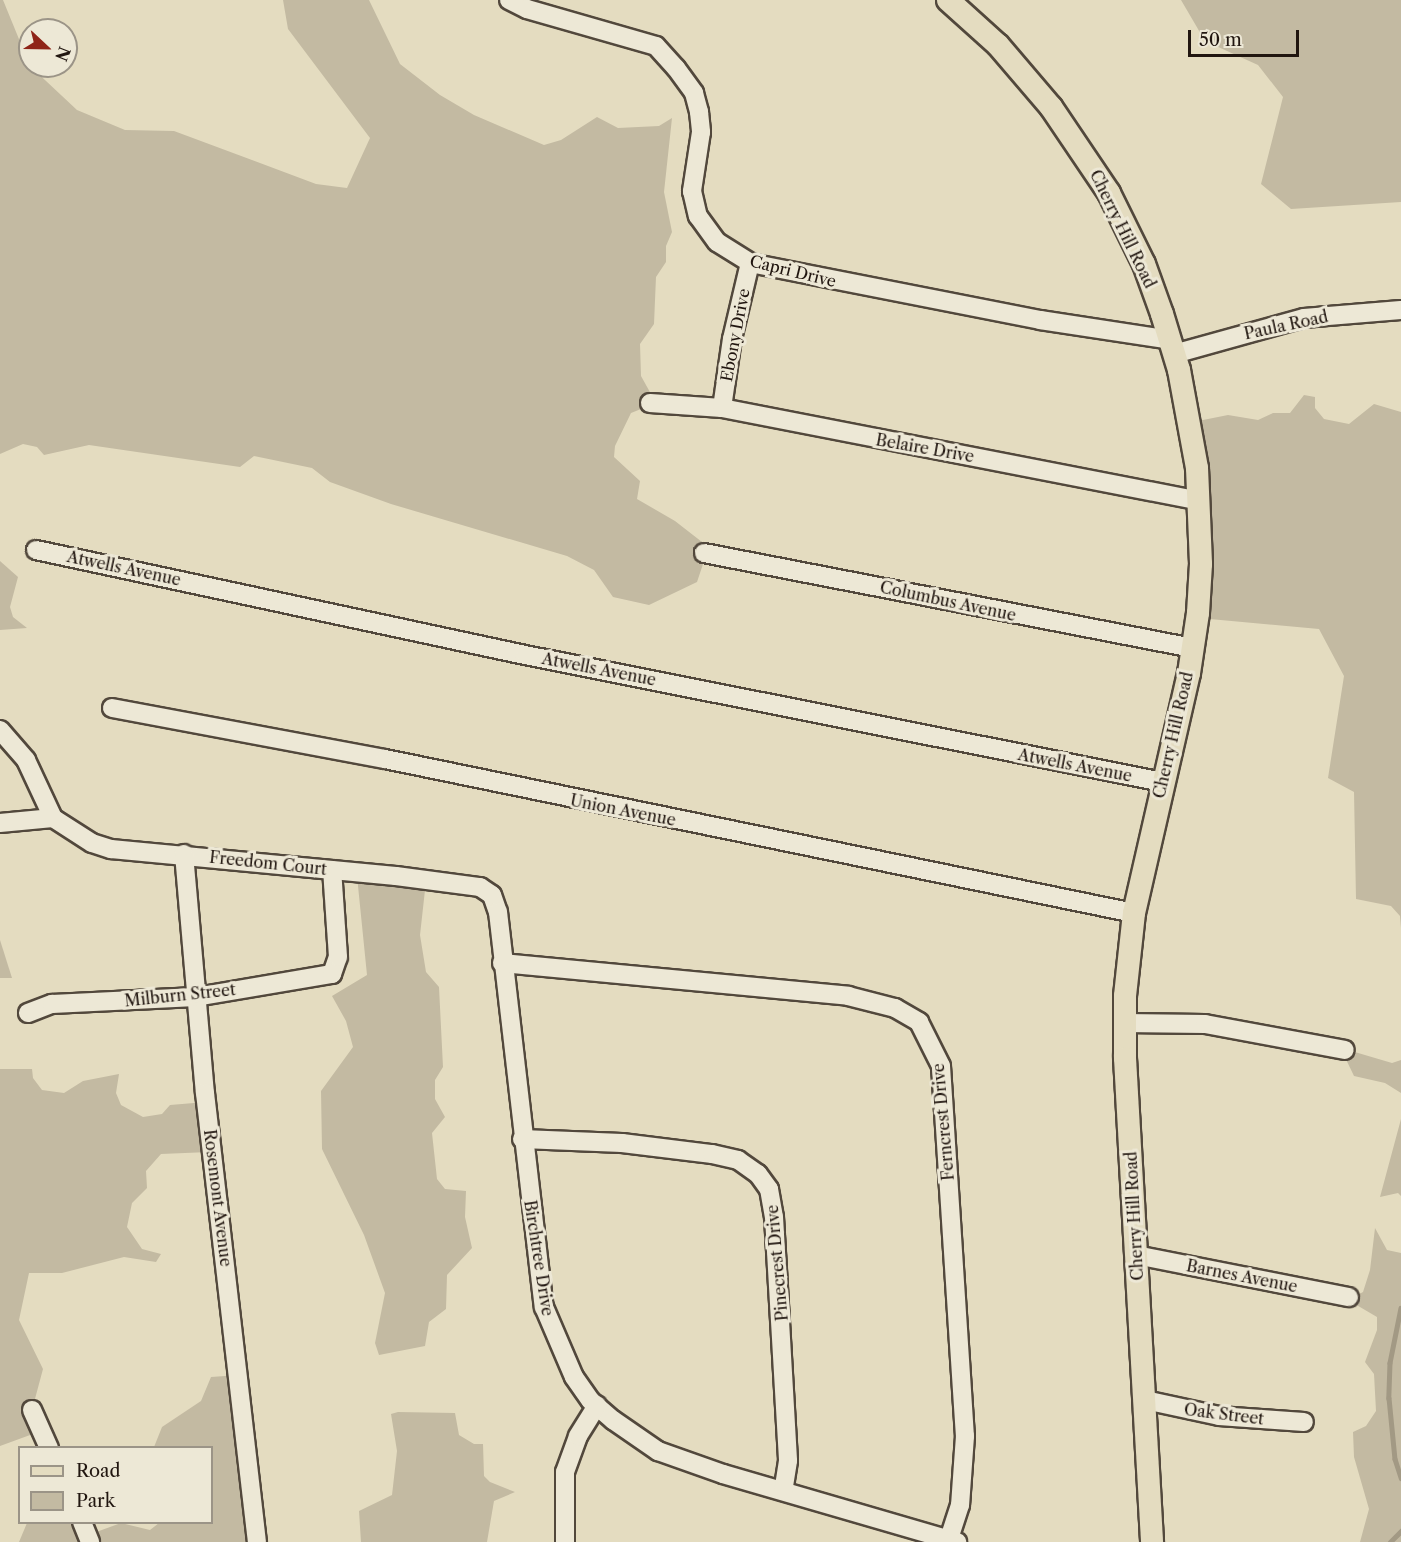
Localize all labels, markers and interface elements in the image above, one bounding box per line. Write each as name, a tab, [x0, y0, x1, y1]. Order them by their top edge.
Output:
north arrow	[18, 18, 78, 78]
scale bar	[1191, 18, 1302, 56]
text: 50 m	[1199, 29, 1242, 51]
text: N	[51, 44, 75, 64]
street label: Cherry Hill Road	[1086, 166, 1160, 292]
street label: Capri Drive	[748, 251, 838, 291]
street label: Ebony Drive	[717, 287, 753, 383]
street label: Paula Road	[1242, 307, 1330, 343]
street label: Belaire Drive	[874, 430, 976, 466]
street label: Atwells Avenue	[65, 546, 183, 590]
street label: Columbus Avenue	[878, 577, 1018, 625]
street label: Atwells Avenue	[540, 648, 658, 690]
street label: Cherry Hill Road	[1149, 670, 1197, 800]
street label: Atwells Avenue	[1016, 744, 1134, 786]
street label: Union Avenue	[568, 790, 678, 830]
street label: Freedom Court	[208, 847, 328, 879]
street label: Milburn Street	[123, 980, 237, 1010]
street label: Ferncrest Drive	[928, 1063, 958, 1181]
street label: Rosemont Avenue	[200, 1128, 236, 1268]
street label: Cherry Hill Road	[1121, 1151, 1147, 1281]
street label: Birchtree Drive	[520, 1199, 558, 1317]
street label: Pinecrest Drive	[762, 1204, 792, 1322]
street label: Barnes Avenue	[1184, 1256, 1300, 1296]
street label: Oak Street	[1183, 1400, 1265, 1428]
legend	[18, 1446, 213, 1524]
text: Road	[76, 1460, 121, 1482]
text: Park	[76, 1490, 115, 1512]

